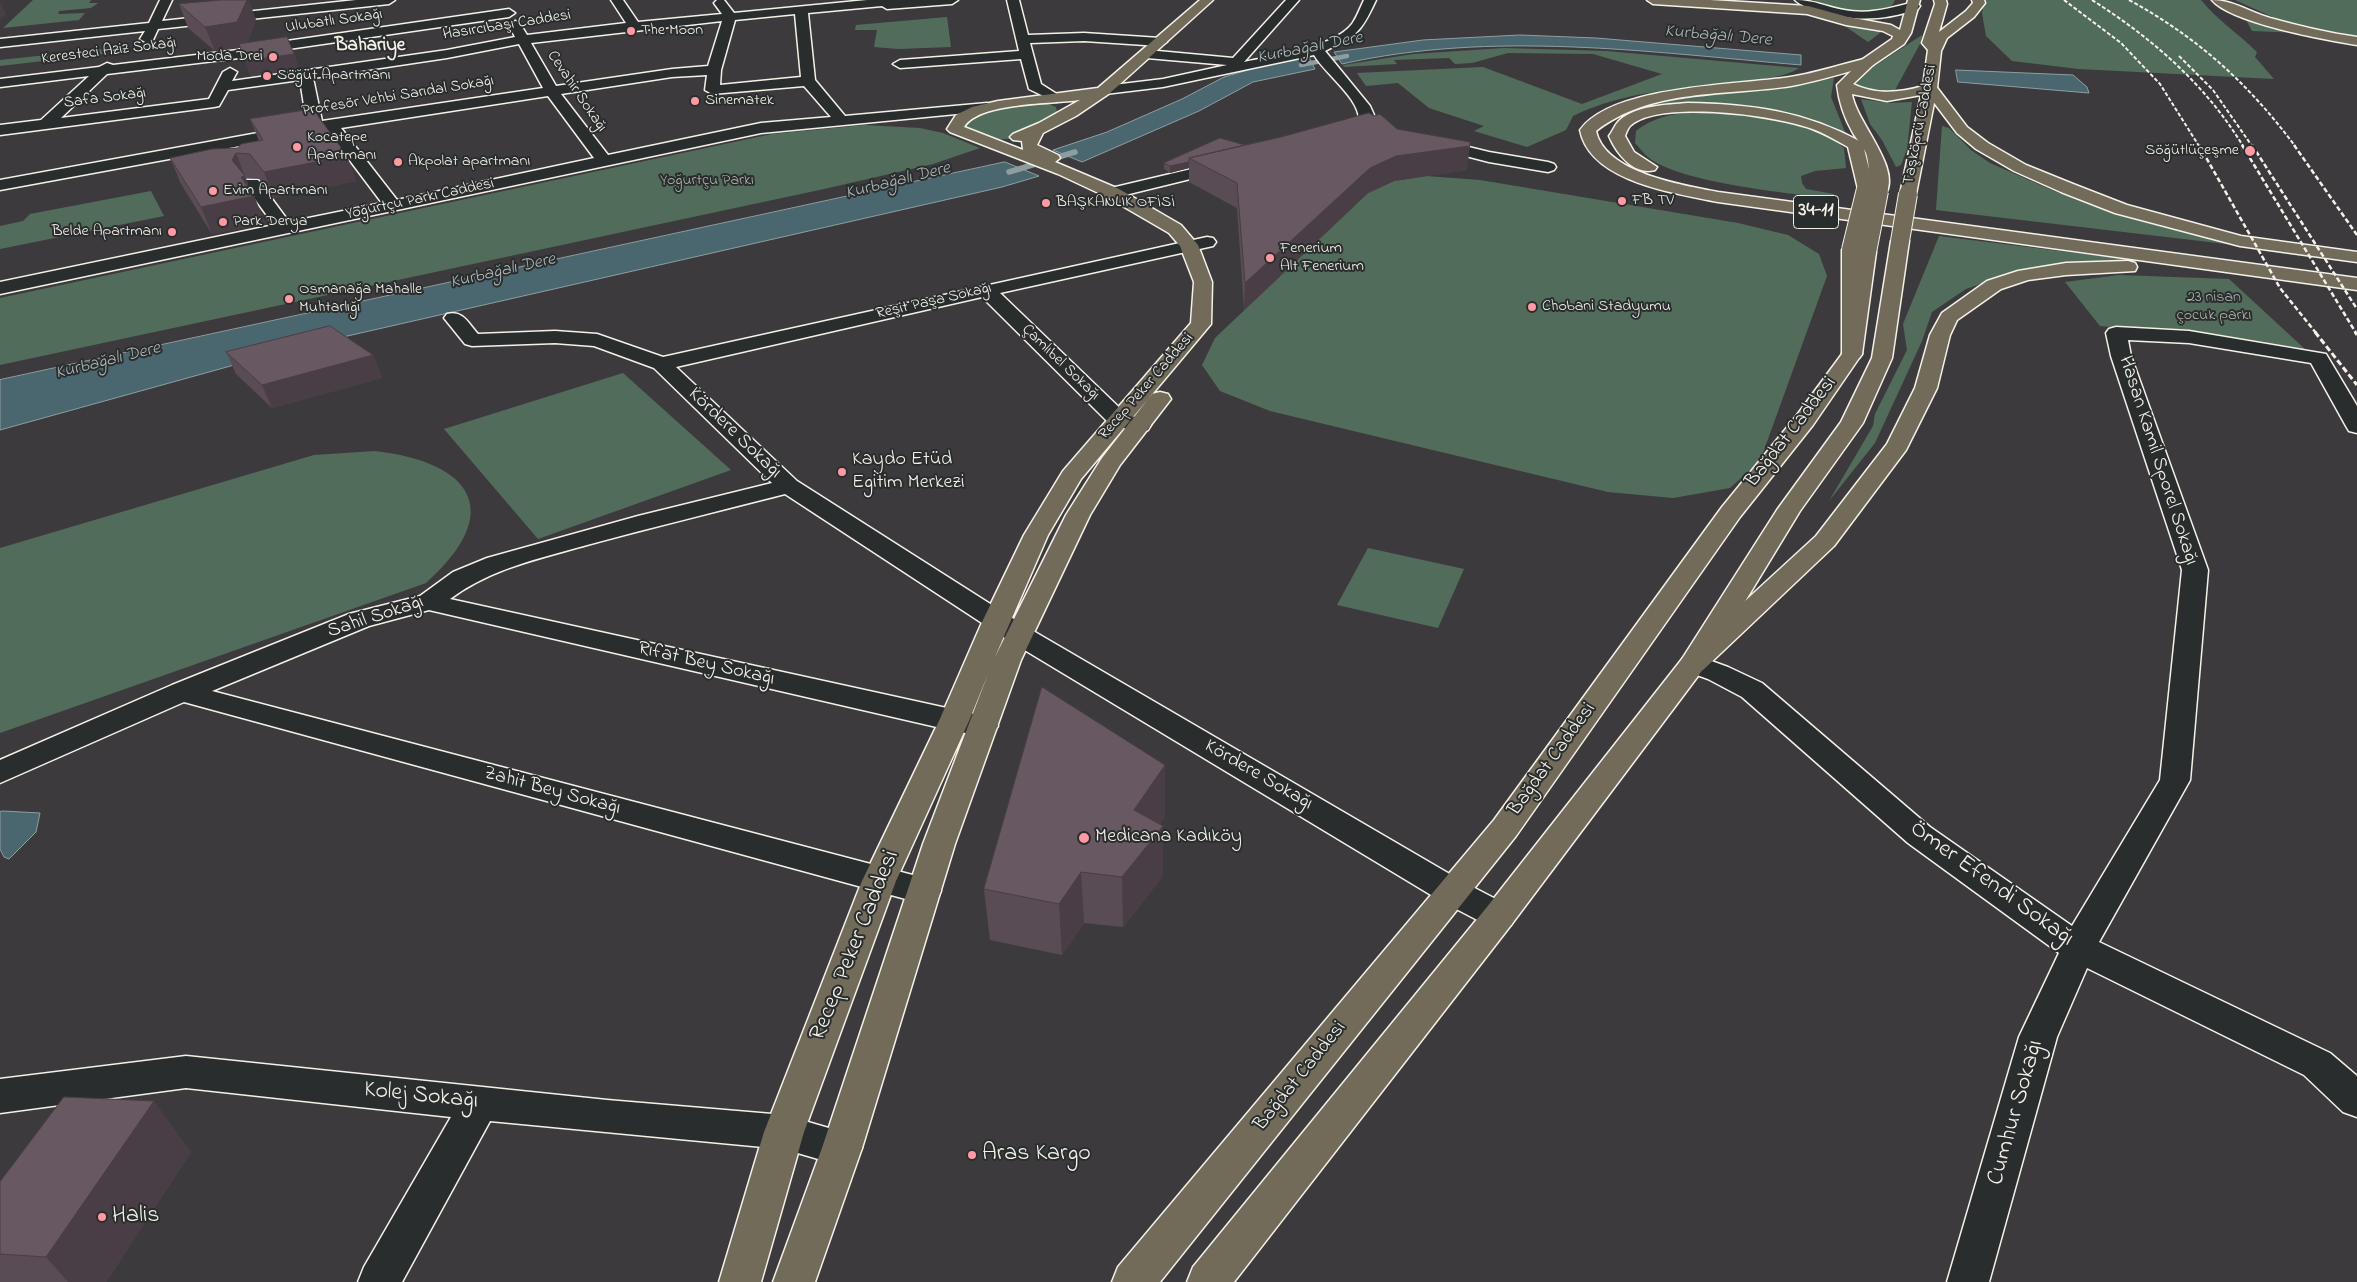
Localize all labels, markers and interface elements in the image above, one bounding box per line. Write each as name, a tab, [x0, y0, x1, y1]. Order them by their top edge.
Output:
street label: Ulubatlı Sokağı	[284, 6, 384, 38]
street label: Hasırcıbaşı Caddesi	[441, 6, 573, 46]
place label: The Moon	[641, 21, 703, 41]
water label: Kurbağalı Dere	[1664, 22, 1772, 52]
marker: The Moon	[625, 25, 637, 37]
water label: Kurbağalı Dere	[1255, 28, 1365, 70]
street label: Keresteci Aziz Sokağı	[40, 34, 178, 70]
district label: Bahariye	[335, 36, 405, 58]
place label: Moda Drei	[197, 47, 263, 67]
street label: Cevahir Sokağı	[542, 48, 610, 136]
marker: Moda Drei	[267, 51, 279, 63]
street label: Taşköprü Caddesi	[1900, 63, 1942, 187]
place label: Söğüt Apartmanı	[277, 66, 391, 86]
marker: Söğüt Apartmanı	[261, 70, 273, 82]
street label: Profesör Vehbi Sarıdal Sokağı	[301, 72, 495, 122]
street label: Safa Sokağı	[63, 84, 147, 114]
place label: Sinematek	[705, 91, 774, 111]
marker: Sinematek	[689, 95, 701, 107]
place label: Kocatepe Apartmanı	[307, 128, 376, 166]
marker: Kocatepe Apartmanı	[291, 141, 303, 153]
place label: Söğütlüçeşme	[2145, 141, 2239, 161]
marker: Söğütlüçeşme	[2243, 144, 2257, 158]
place label: Akpolat apartmanı	[408, 152, 530, 172]
marker: Akpolat apartmanı	[392, 156, 404, 168]
water label: Kurbağalı Dere	[843, 159, 953, 205]
park label: Yoğurtçu Parkı	[660, 171, 754, 191]
street label: Yoğurtçu Parkı Caddesi	[344, 175, 496, 225]
place label: Evim Apartmanı	[223, 181, 328, 201]
marker: Evim Apartmanı	[207, 185, 219, 197]
place label: FB TV	[1632, 191, 1674, 211]
place label: BAŞKANLIK OFİSİ	[1056, 193, 1175, 213]
marker: FB TV	[1616, 195, 1628, 207]
road number: 34-11	[1794, 196, 1838, 228]
marker: BAŞKANLIK OFİSİ	[1040, 197, 1052, 209]
place label: Park Derya	[233, 212, 307, 232]
marker: Park Derya	[217, 216, 229, 228]
place label: Belde Apartmanı	[52, 222, 162, 242]
marker: Belde Apartmanı	[166, 226, 178, 238]
place label: Fenerium Alt Fenerium	[1280, 239, 1364, 277]
water label: Kurbağalı Dere	[448, 249, 558, 295]
marker: Fenerium Alt Fenerium	[1264, 252, 1276, 264]
street label: Reşit Paşa Sokağı	[874, 279, 994, 325]
place label: Osmanağa Mahalle Muhtarlığı	[299, 280, 422, 318]
park label: 23 nisan çocuk parkı	[2177, 288, 2251, 326]
marker: Osmanağa Mahalle Muhtarlığı	[283, 293, 295, 305]
place label: Chobani Stadyumu	[1542, 297, 1671, 317]
marker: Chobani Stadyumu	[1526, 301, 1538, 313]
street label: Çamlıbel Sokağı	[1017, 321, 1103, 405]
street label: Recep Peker Caddesi	[1095, 330, 1199, 444]
water label: Kurbağalı Dere	[53, 339, 163, 385]
street label: Hasan Kamil Sporel Sokağı	[2112, 353, 2202, 569]
street label: Bağdat Caddesi	[1741, 373, 1843, 493]
street label: Kördere Sokağı	[682, 383, 786, 485]
place label: Kaydo Etüd Egitim Merkezi	[852, 449, 965, 496]
marker: Kaydo Etüd Egitim Merkezi	[836, 466, 848, 478]
street label: Sahil Sokağı	[325, 591, 427, 645]
street label: Rıfat Bey Sokağı	[635, 638, 777, 692]
street label: Bağdat Caddesi	[1504, 699, 1602, 821]
street label: Kördere Sokağı	[1199, 735, 1317, 817]
street label: Zahit Bey Sokağı	[481, 762, 623, 822]
street label: Ömer Efendi Sokağı	[1903, 816, 2079, 954]
place label: Medicana Kadıköy	[1095, 826, 1242, 850]
marker: Medicana Kadıköy	[1077, 831, 1091, 845]
street label: Recep Peker Caddesi	[805, 847, 907, 1045]
street label: Bağdat Caddesi	[1250, 1017, 1352, 1137]
street label: Cumhur Sokağı	[1983, 1037, 2051, 1189]
street label: Kolej Sokağı	[362, 1077, 480, 1117]
place label: Aras Kargo	[982, 1141, 1091, 1169]
marker: Aras Kargo	[966, 1149, 978, 1161]
place label: Halis	[112, 1203, 159, 1231]
marker: Halis	[96, 1211, 108, 1223]

